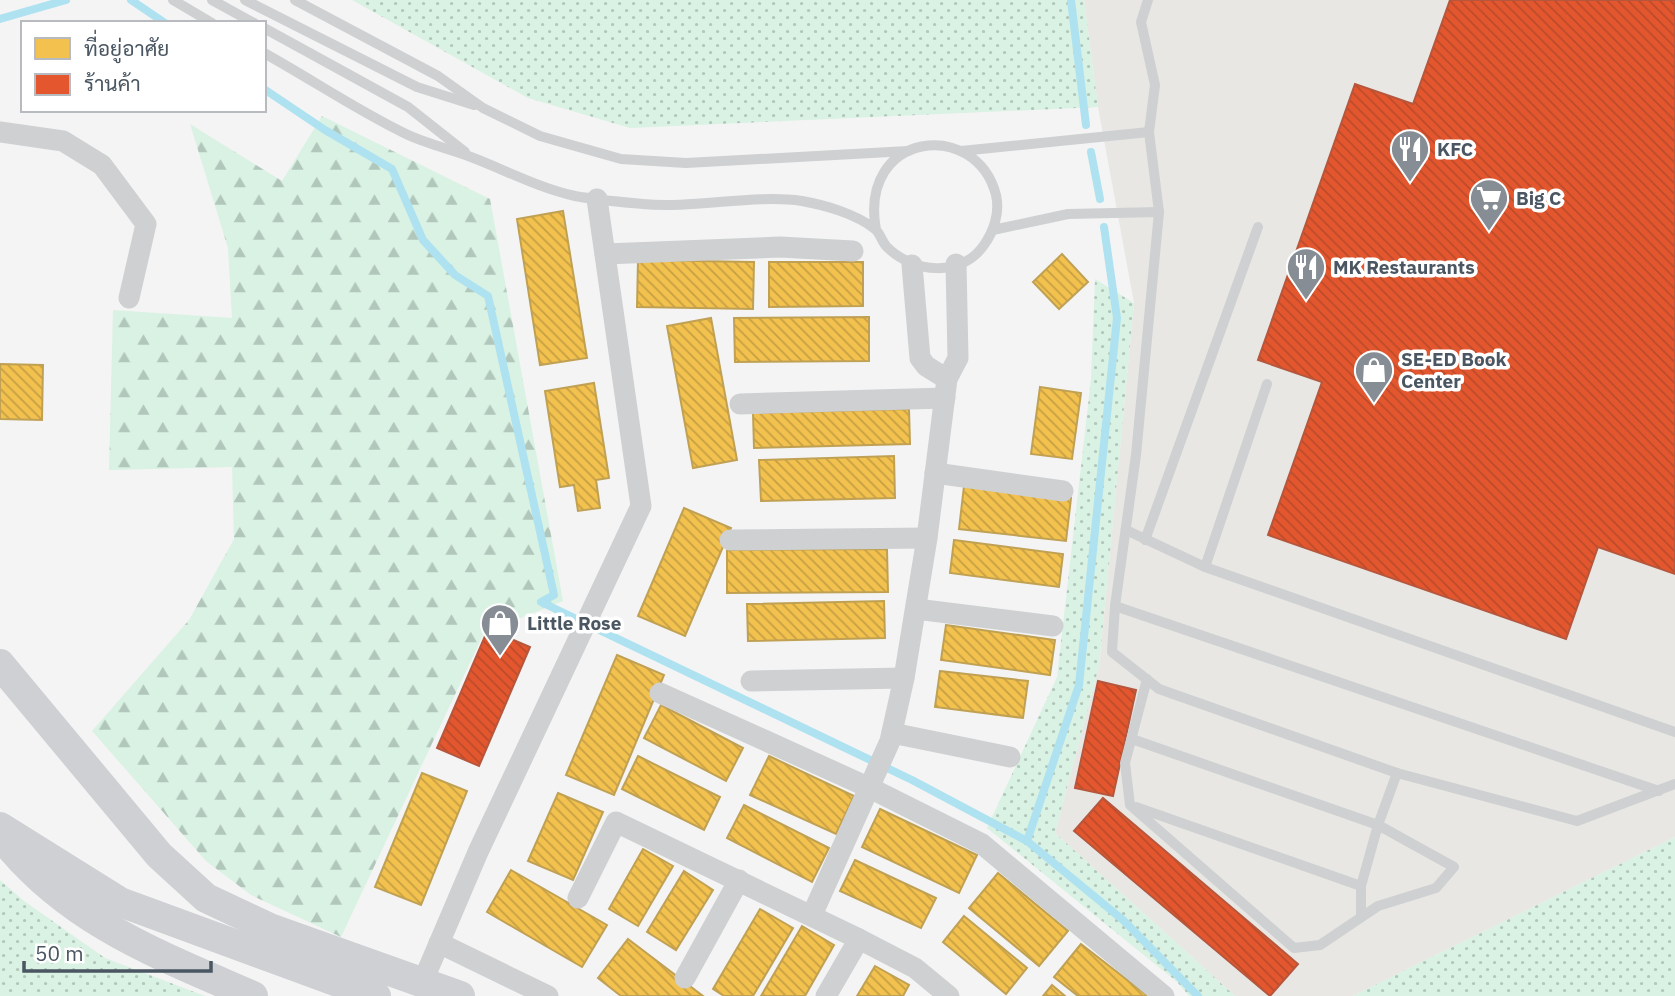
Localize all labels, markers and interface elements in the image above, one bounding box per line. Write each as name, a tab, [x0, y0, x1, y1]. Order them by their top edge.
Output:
legend	[21, 21, 266, 112]
text: ที่อยู่อาศัย	[84, 29, 169, 64]
text: ร้านค้า	[84, 69, 141, 97]
restaurant icon: KFC	[1389, 128, 1431, 183]
place label: KFC	[1437, 137, 1473, 161]
supermarket icon: Big C	[1468, 177, 1510, 232]
place label: Big C	[1516, 186, 1561, 210]
restaurant icon: MK Restaurants	[1285, 246, 1327, 301]
place label: MK Restaurants	[1333, 255, 1475, 279]
place label: SE-ED Book Center	[1401, 347, 1506, 393]
shop icon: SE-ED Book Center	[1353, 349, 1395, 404]
shop icon: Little Rose	[479, 602, 521, 657]
place label: Little Rose	[527, 611, 621, 635]
scale bar	[24, 930, 212, 974]
text: 50 m	[35, 939, 84, 967]

